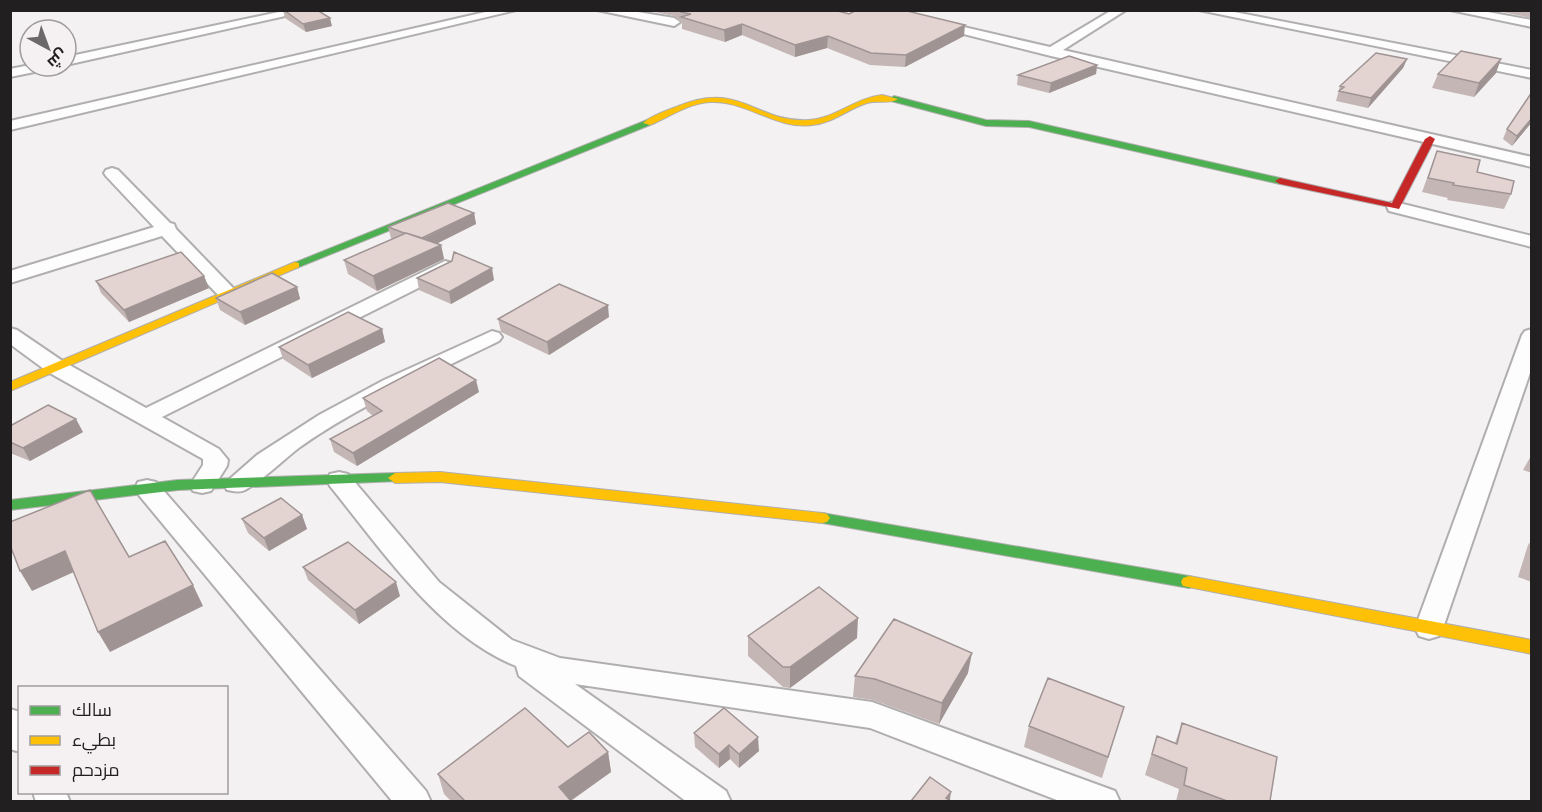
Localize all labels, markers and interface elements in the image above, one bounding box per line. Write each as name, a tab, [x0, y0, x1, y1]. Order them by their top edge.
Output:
north arrow	[18, 18, 78, 78]
text: ش	[44, 45, 72, 74]
legend	[18, 686, 228, 794]
text: سالك	[72, 698, 112, 720]
text: بطيء	[72, 728, 116, 754]
text: مزدحم	[72, 758, 120, 782]

